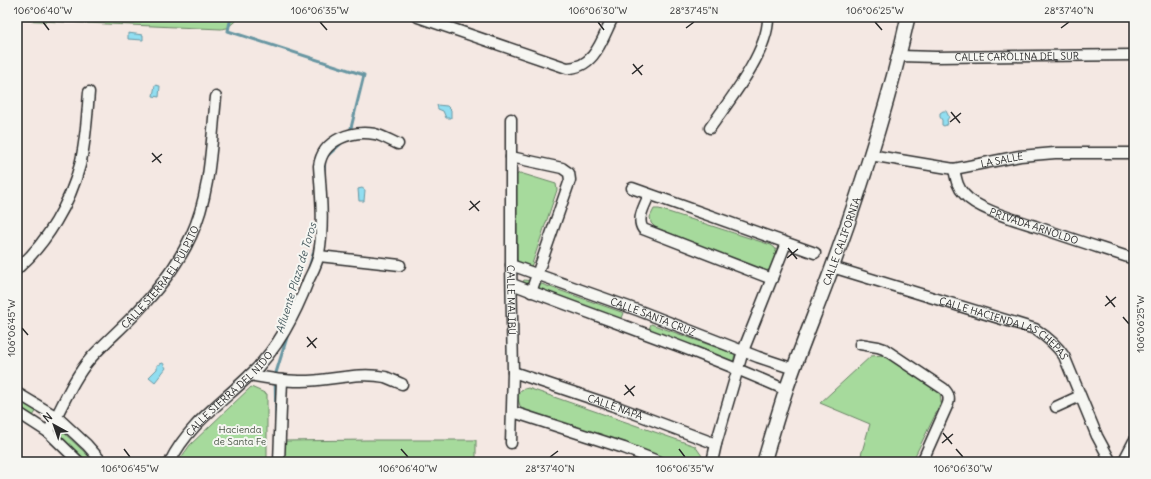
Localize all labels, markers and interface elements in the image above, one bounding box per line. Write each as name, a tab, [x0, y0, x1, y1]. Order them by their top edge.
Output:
text: 106°06'40"W	[14, 4, 72, 17]
text: 106°06'35"W	[291, 4, 349, 17]
text: 106°06'30"W	[569, 4, 627, 17]
text: 28°37'45"N	[670, 4, 718, 17]
text: 106°06'25"W	[846, 4, 904, 17]
text: 28°37'40"N	[1044, 4, 1094, 17]
street label: CALLE CAROLINA DEL SUR	[955, 50, 1080, 64]
street label: LA SALLE	[980, 150, 1024, 171]
street label: CALLE CALIFORNIA	[820, 195, 864, 287]
street label: PRIVADA ARNOLDO	[987, 205, 1080, 247]
water label: Afluente Plaza de Toros	[272, 220, 320, 335]
street label: CALLE SIERRA EL PÚLPITO	[118, 223, 202, 331]
street label: CALLE MALIBÚ	[504, 265, 518, 335]
street label: CALLE HACIENDA LAS CHEPAS	[938, 294, 1071, 362]
street label: CALLE SANTA CRUZ	[608, 295, 698, 339]
text: 106°06'25"W	[1134, 295, 1147, 353]
text: 106°06'45"W	[5, 299, 18, 357]
street label: CALLE SIERRA DEL NIDO	[183, 349, 276, 439]
street label: CALLE NAPA	[586, 392, 645, 423]
north arrow	[34, 405, 74, 445]
text: N	[40, 410, 55, 425]
park label: Hacienda de Santa Fe	[214, 423, 266, 448]
text: 106°06'45"W	[101, 462, 159, 475]
text: 106°06'40"W	[379, 462, 437, 475]
text: 28°37'40"N	[525, 462, 575, 475]
text: 106°06'35"W	[656, 462, 714, 475]
text: 106°06'30"W	[934, 462, 992, 475]

